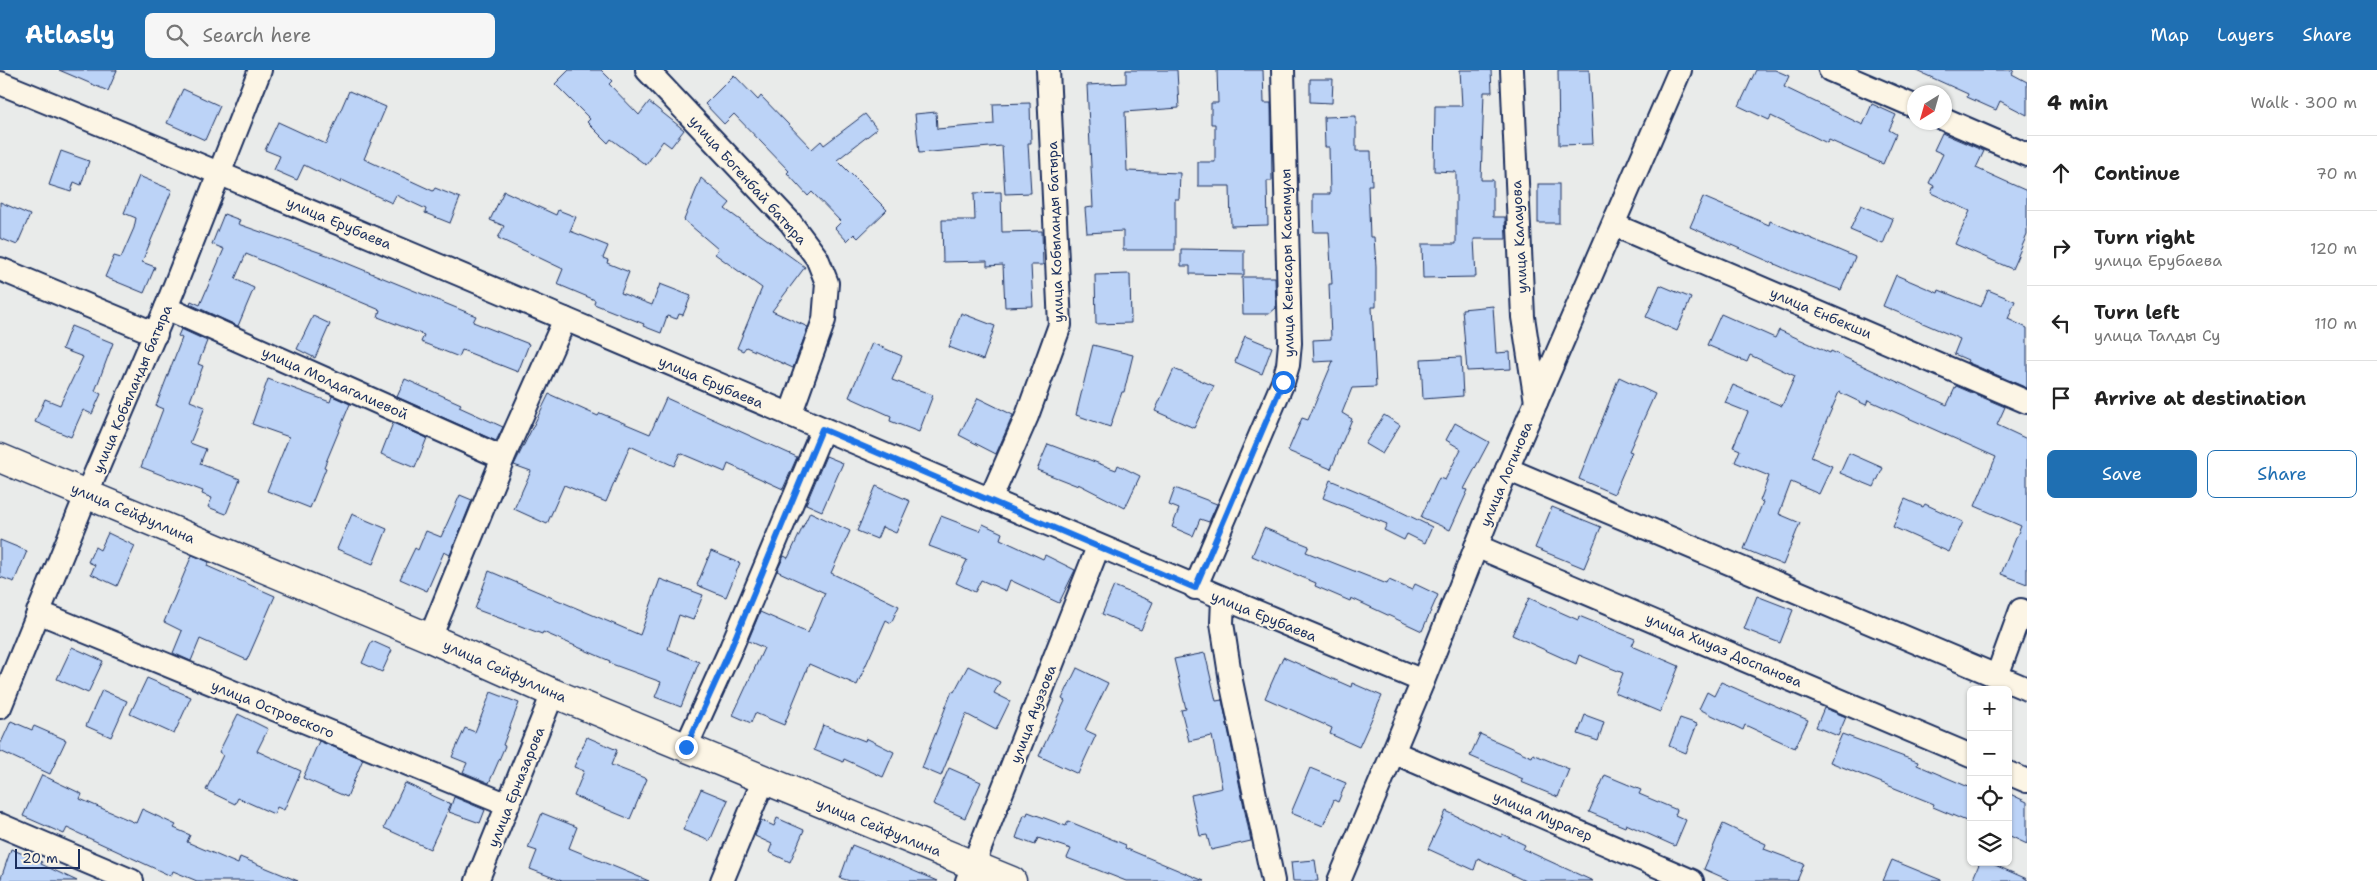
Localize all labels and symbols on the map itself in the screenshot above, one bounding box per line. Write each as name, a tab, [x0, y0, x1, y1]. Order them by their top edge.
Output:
north arrow	[1907, 85, 1952, 130]
street label: улица Богенбай батыра	[685, 112, 811, 249]
street label: улица Кобыланды батыра	[1043, 141, 1067, 323]
street label: улица Кенесары Касымулы	[1276, 168, 1298, 358]
street label: улица Калауова	[1507, 180, 1531, 294]
street label: улица Ерубаева	[284, 193, 394, 253]
street label: улица Енбекши	[1767, 283, 1875, 343]
street label: улица Кобыланды батыра	[88, 302, 176, 476]
street label: улица Молдагалиевой	[259, 343, 411, 423]
street label: улица Ерубаева	[656, 352, 766, 412]
route start	[1272, 371, 1295, 394]
street label: улица Логинова	[1476, 419, 1536, 529]
street label: улица Сейфуллина	[68, 479, 198, 547]
street label: улица Ерубаева	[1209, 587, 1320, 645]
street label: улица Хиуаз Доспанова	[1643, 609, 1805, 691]
street label: улица Сейфуллина	[441, 636, 570, 706]
street label: улица Ауэзова	[1006, 662, 1060, 766]
street label: улица Островского	[209, 676, 337, 742]
street label: улица Ерназарова	[484, 724, 548, 850]
route end	[675, 736, 698, 759]
street label: улица Мурагер	[1491, 787, 1596, 845]
street label: улица Сейфуллина	[814, 794, 944, 860]
scale bar	[15, 846, 80, 869]

